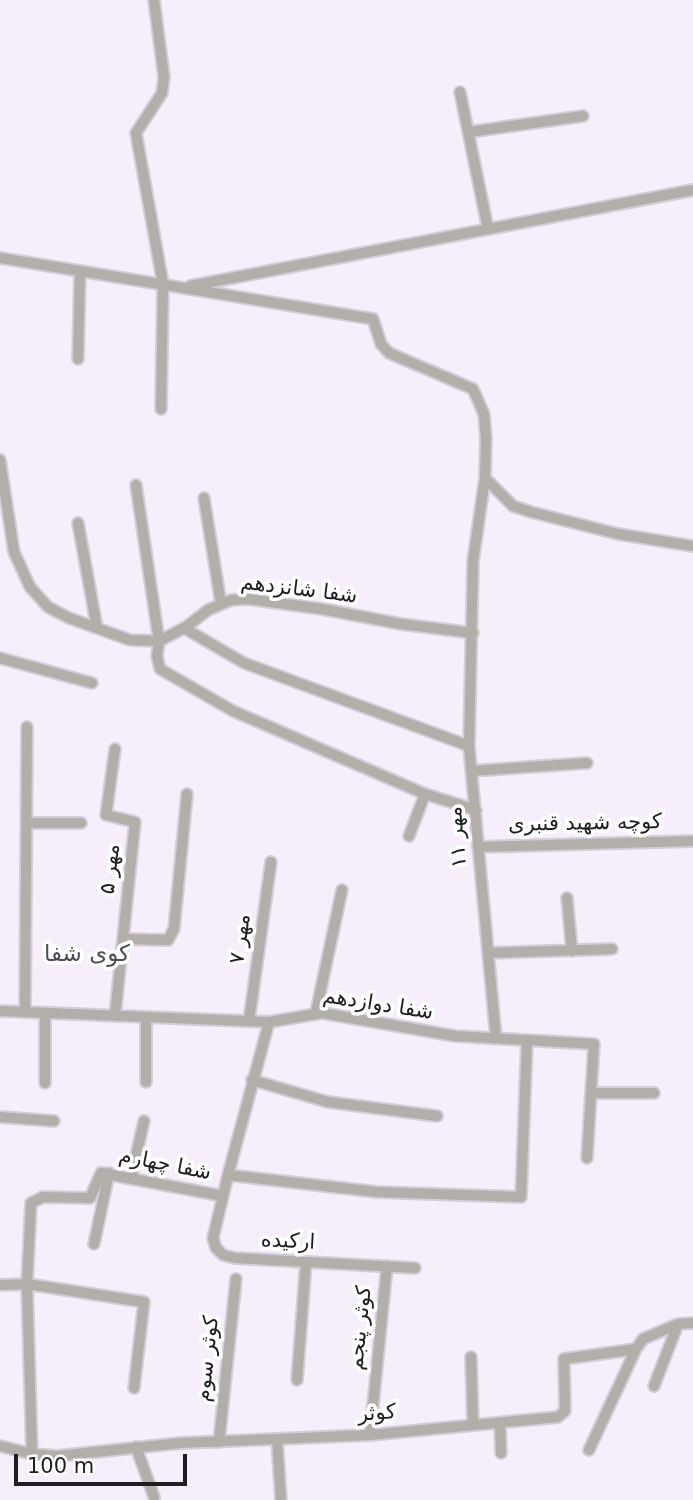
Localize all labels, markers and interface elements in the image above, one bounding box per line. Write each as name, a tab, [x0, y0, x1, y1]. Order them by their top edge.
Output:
street label: شفا شانزدهم	[239, 570, 359, 610]
street label: مهر ۱۱	[443, 805, 473, 869]
street label: کوچه شهید قنبری	[508, 810, 662, 838]
street label: مهر ۵	[96, 843, 126, 895]
street label: مهر ۷	[225, 912, 257, 966]
district label: کوی شفا	[44, 941, 130, 969]
street label: شفا دوازدهم	[321, 984, 435, 1026]
street label: شفا چهارم	[117, 1144, 213, 1186]
street label: ارکیده	[260, 1228, 316, 1256]
street label: کوثر پنجم	[344, 1285, 378, 1371]
street label: کوثر سوم	[191, 1315, 225, 1403]
street label: کوثر	[357, 1400, 397, 1428]
scale bar	[18, 1440, 191, 1484]
text: 100 m	[27, 1454, 94, 1478]

